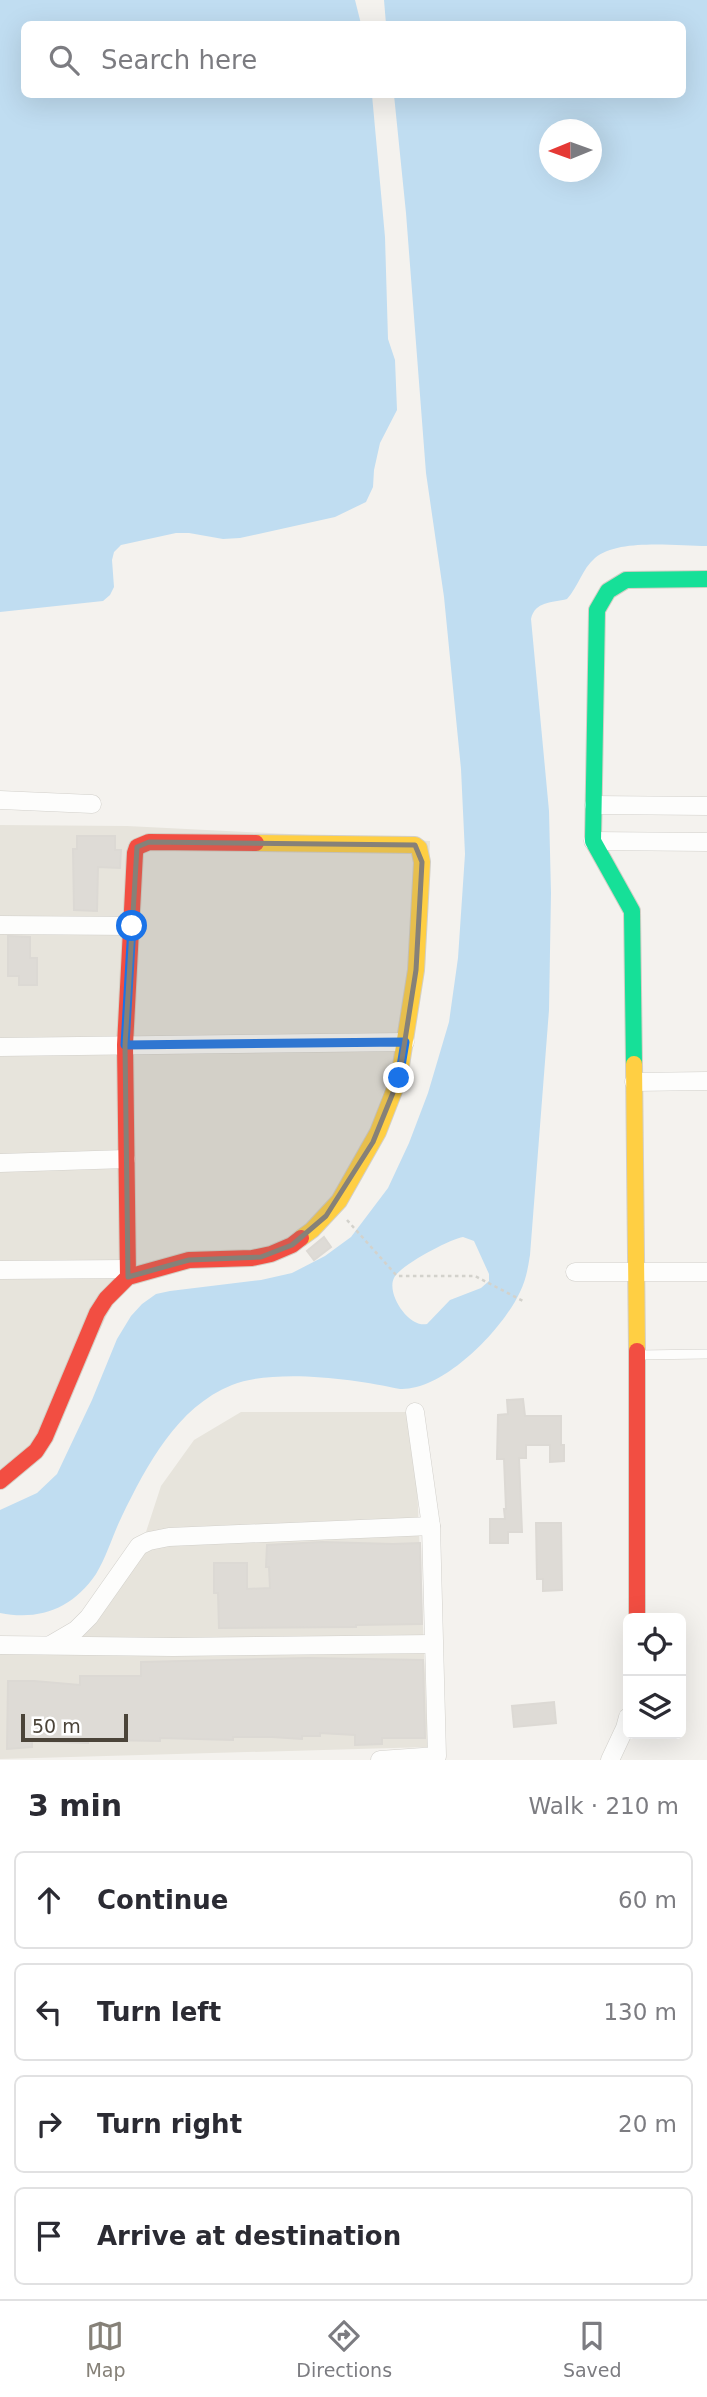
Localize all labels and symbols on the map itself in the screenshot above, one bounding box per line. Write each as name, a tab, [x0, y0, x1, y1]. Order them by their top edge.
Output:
north arrow	[539, 119, 602, 182]
route start	[116, 910, 147, 941]
route end	[383, 1062, 414, 1093]
scale bar	[21, 1711, 128, 1743]

